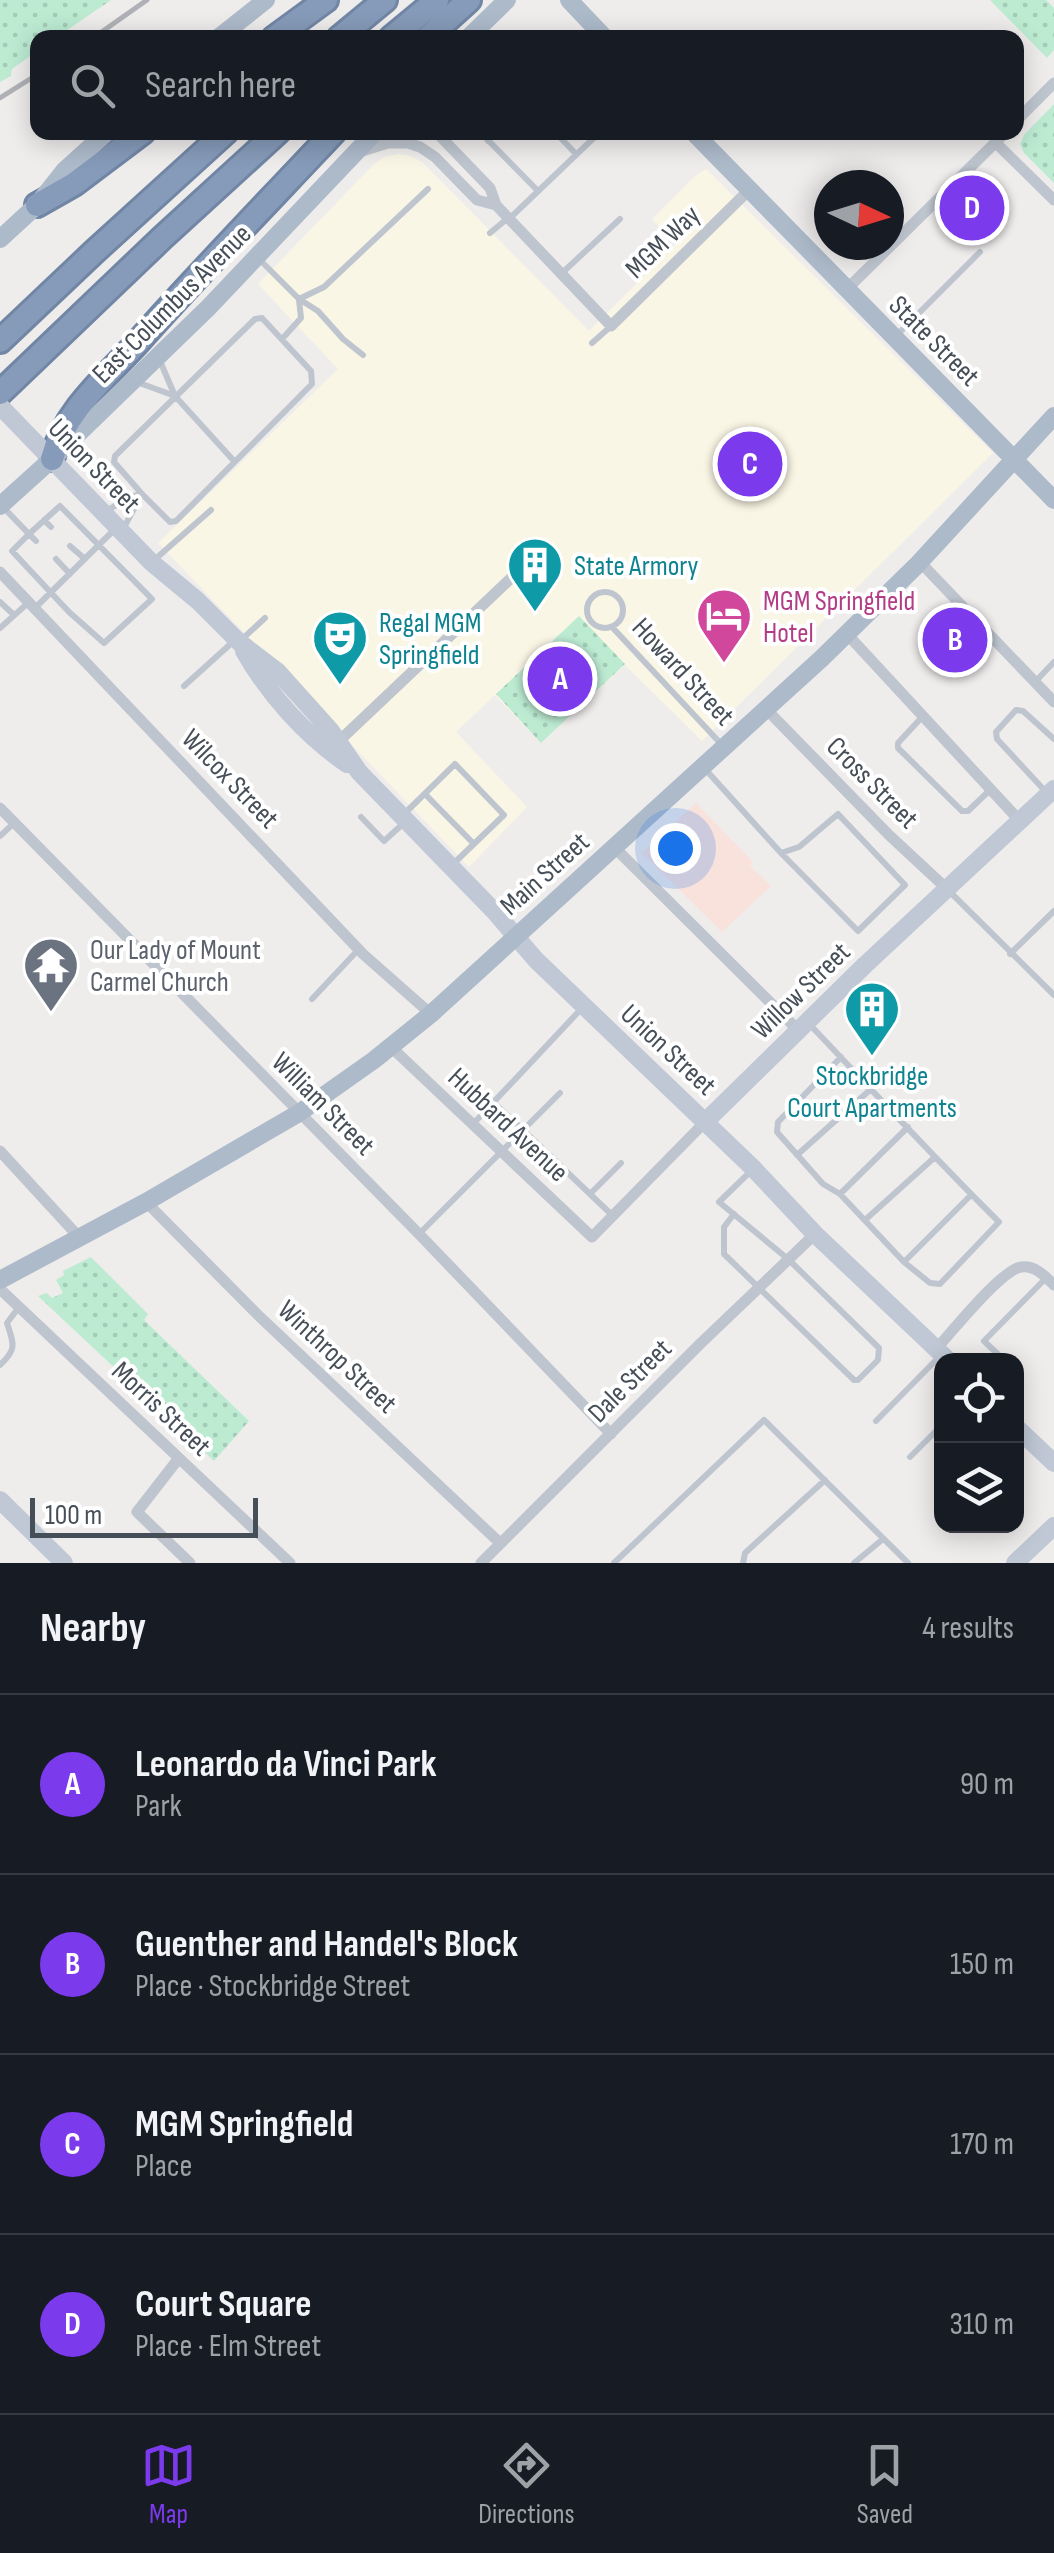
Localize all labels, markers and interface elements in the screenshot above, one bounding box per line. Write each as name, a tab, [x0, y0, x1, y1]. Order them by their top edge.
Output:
search box	[30, 30, 1024, 140]
icon: search	[65, 58, 120, 113]
text: Search here	[145, 63, 296, 108]
north arrow	[814, 170, 904, 260]
pin: D	[940, 170, 1004, 246]
street label: MGM Way	[619, 199, 707, 285]
street label: East Columbus Avenue	[86, 218, 258, 390]
street label: State Street	[882, 289, 986, 393]
street label: Union Street	[41, 412, 147, 520]
pin: C	[718, 426, 782, 502]
building icon: State Armory	[505, 535, 565, 614]
place label: State Armory	[574, 550, 699, 583]
place label: MGM Springfield Hotel	[763, 585, 915, 650]
hotel icon: MGM Springfield Hotel	[694, 586, 754, 665]
pin: B	[922, 602, 988, 678]
place label: Regal MGM Springfield	[379, 607, 481, 672]
theatre icon: Regal MGM Springfield	[310, 608, 370, 687]
street label: Howard Street	[625, 612, 741, 733]
pin: A	[528, 642, 592, 716]
street label: Wilcox Street	[175, 723, 285, 836]
street label: Cross Street	[819, 730, 925, 836]
your location	[650, 823, 701, 874]
street label: Main Street	[494, 826, 596, 923]
place label: Our Lady of Mount Carmel Church	[90, 934, 261, 999]
temple icon: Our Lady of Mount Carmel Church	[21, 935, 81, 1014]
street label: Willow Street	[745, 936, 857, 1046]
building icon: Stockbridge Court Apartments	[842, 979, 902, 1058]
street label: Union Street	[613, 998, 722, 1102]
street label: William Street	[265, 1046, 381, 1162]
place label: Stockbridge Court Apartments	[787, 1060, 957, 1125]
street label: Hubbard Avenue	[441, 1061, 575, 1189]
street label: Winthrop Street	[271, 1294, 403, 1420]
street label: Dale Street	[581, 1332, 679, 1430]
map controls	[934, 1353, 1024, 1533]
button: locate	[934, 1353, 1024, 1443]
street label: Morris Street	[105, 1355, 217, 1463]
button: layers	[934, 1443, 1024, 1533]
scale bar	[30, 1493, 258, 1538]
text: 100 m	[45, 1499, 102, 1532]
text: Nearby	[40, 1603, 146, 1654]
text: 4 results	[922, 1609, 1014, 1648]
text: Leonardo da Vinci Park	[135, 1742, 436, 1787]
text: A	[65, 1765, 80, 1804]
text: 90 m	[960, 1765, 1014, 1804]
text: Park	[135, 1787, 182, 1826]
text: Guenther and Handel's Block	[135, 1922, 518, 1967]
text: B	[65, 1945, 80, 1984]
text: 150 m	[950, 1945, 1014, 1984]
text: Place · Stockbridge Street	[135, 1967, 410, 2006]
text: MGM Springfield	[135, 2102, 353, 2147]
text: C	[64, 2125, 81, 2164]
text: 170 m	[950, 2125, 1014, 2164]
text: Place	[135, 2147, 192, 2186]
text: Court Square	[135, 2282, 312, 2327]
text: D	[64, 2305, 81, 2344]
text: 310 m	[949, 2305, 1014, 2344]
text: Place · Elm Street	[135, 2327, 321, 2366]
tab: Map	[141, 2438, 196, 2531]
tab: Directions	[478, 2438, 575, 2531]
tab: Saved	[857, 2438, 913, 2531]

